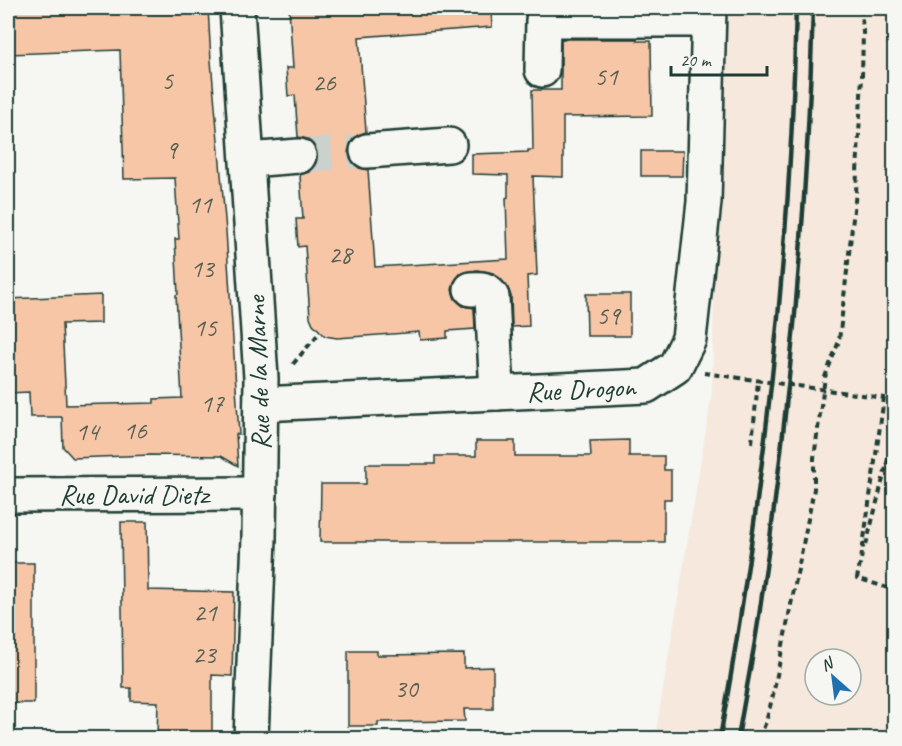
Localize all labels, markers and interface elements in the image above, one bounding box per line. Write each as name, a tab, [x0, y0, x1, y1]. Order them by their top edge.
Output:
scale bar	[671, 39, 767, 77]
text: 20 m	[680, 49, 713, 71]
house number: 51	[594, 60, 619, 93]
house number: 5	[161, 64, 174, 97]
house number: 26	[312, 66, 337, 99]
house number: 9	[165, 133, 179, 166]
house number: 11	[188, 188, 213, 221]
house number: 28	[328, 238, 354, 271]
house number: 13	[190, 252, 216, 285]
street label: Rue de la Marne	[238, 293, 278, 451]
house number: 59	[596, 299, 622, 332]
house number: 15	[193, 311, 218, 344]
street label: Rue Drogon	[526, 369, 638, 409]
house number: 17	[200, 387, 225, 420]
house number: 16	[123, 414, 148, 447]
house number: 14	[75, 415, 101, 448]
street label: Rue David Dietz	[59, 477, 212, 512]
house number: 21	[193, 596, 218, 629]
house number: 23	[192, 638, 218, 671]
north arrow	[803, 647, 863, 707]
text: N	[817, 652, 838, 676]
house number: 30	[394, 672, 420, 705]

